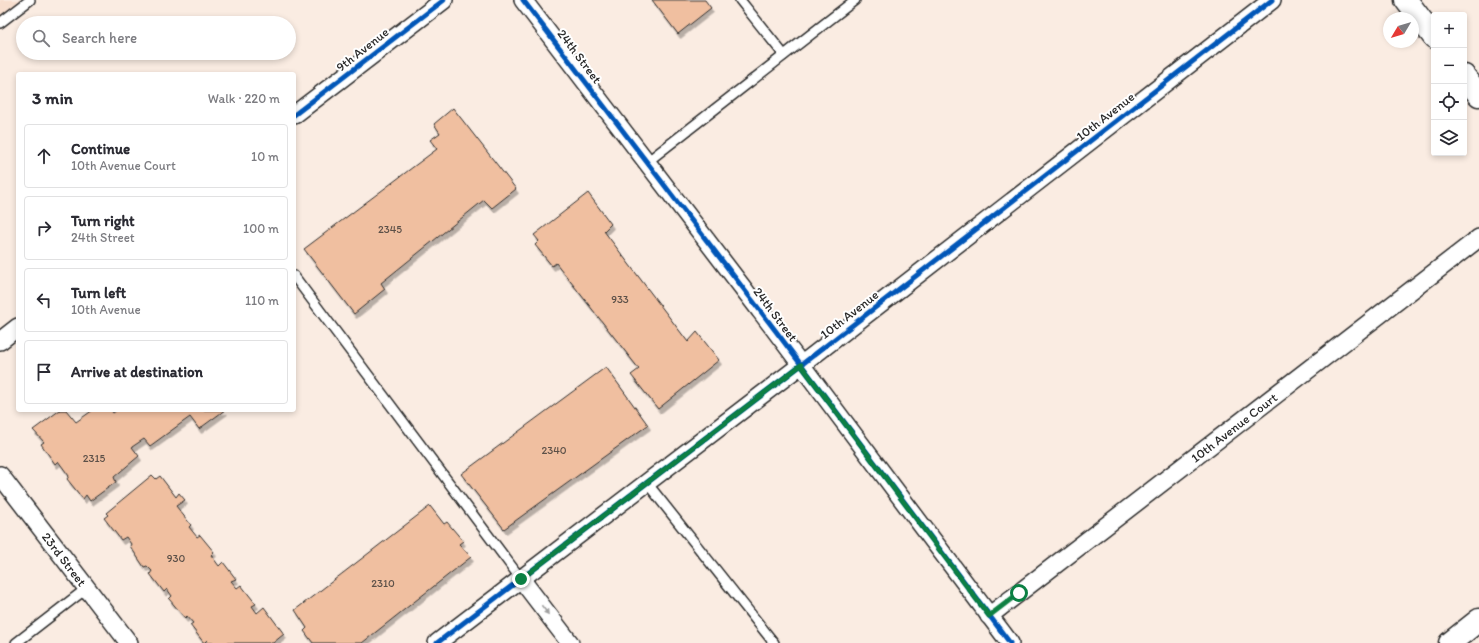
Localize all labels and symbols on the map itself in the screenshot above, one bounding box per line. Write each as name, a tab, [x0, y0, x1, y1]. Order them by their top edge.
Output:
north arrow	[1383, 12, 1419, 48]
street label: 9th Avenue	[333, 24, 392, 75]
street label: 24th Street	[554, 26, 605, 86]
street label: 10th Avenue	[1073, 89, 1137, 144]
house number: 2345	[378, 223, 402, 236]
street label: 24th Street	[750, 284, 801, 344]
street label: 10th Avenue	[817, 287, 881, 342]
house number: 933	[611, 293, 629, 306]
street label: 10th Avenue Court	[1188, 390, 1280, 466]
house number: 2340	[541, 444, 567, 457]
house number: 2315	[83, 452, 106, 465]
street label: 23rd Street	[39, 530, 90, 589]
house number: 930	[167, 552, 185, 565]
route end	[512, 570, 530, 588]
house number: 2310	[371, 577, 395, 590]
route start	[1010, 584, 1028, 602]
one-way arrow	[541, 605, 549, 615]

